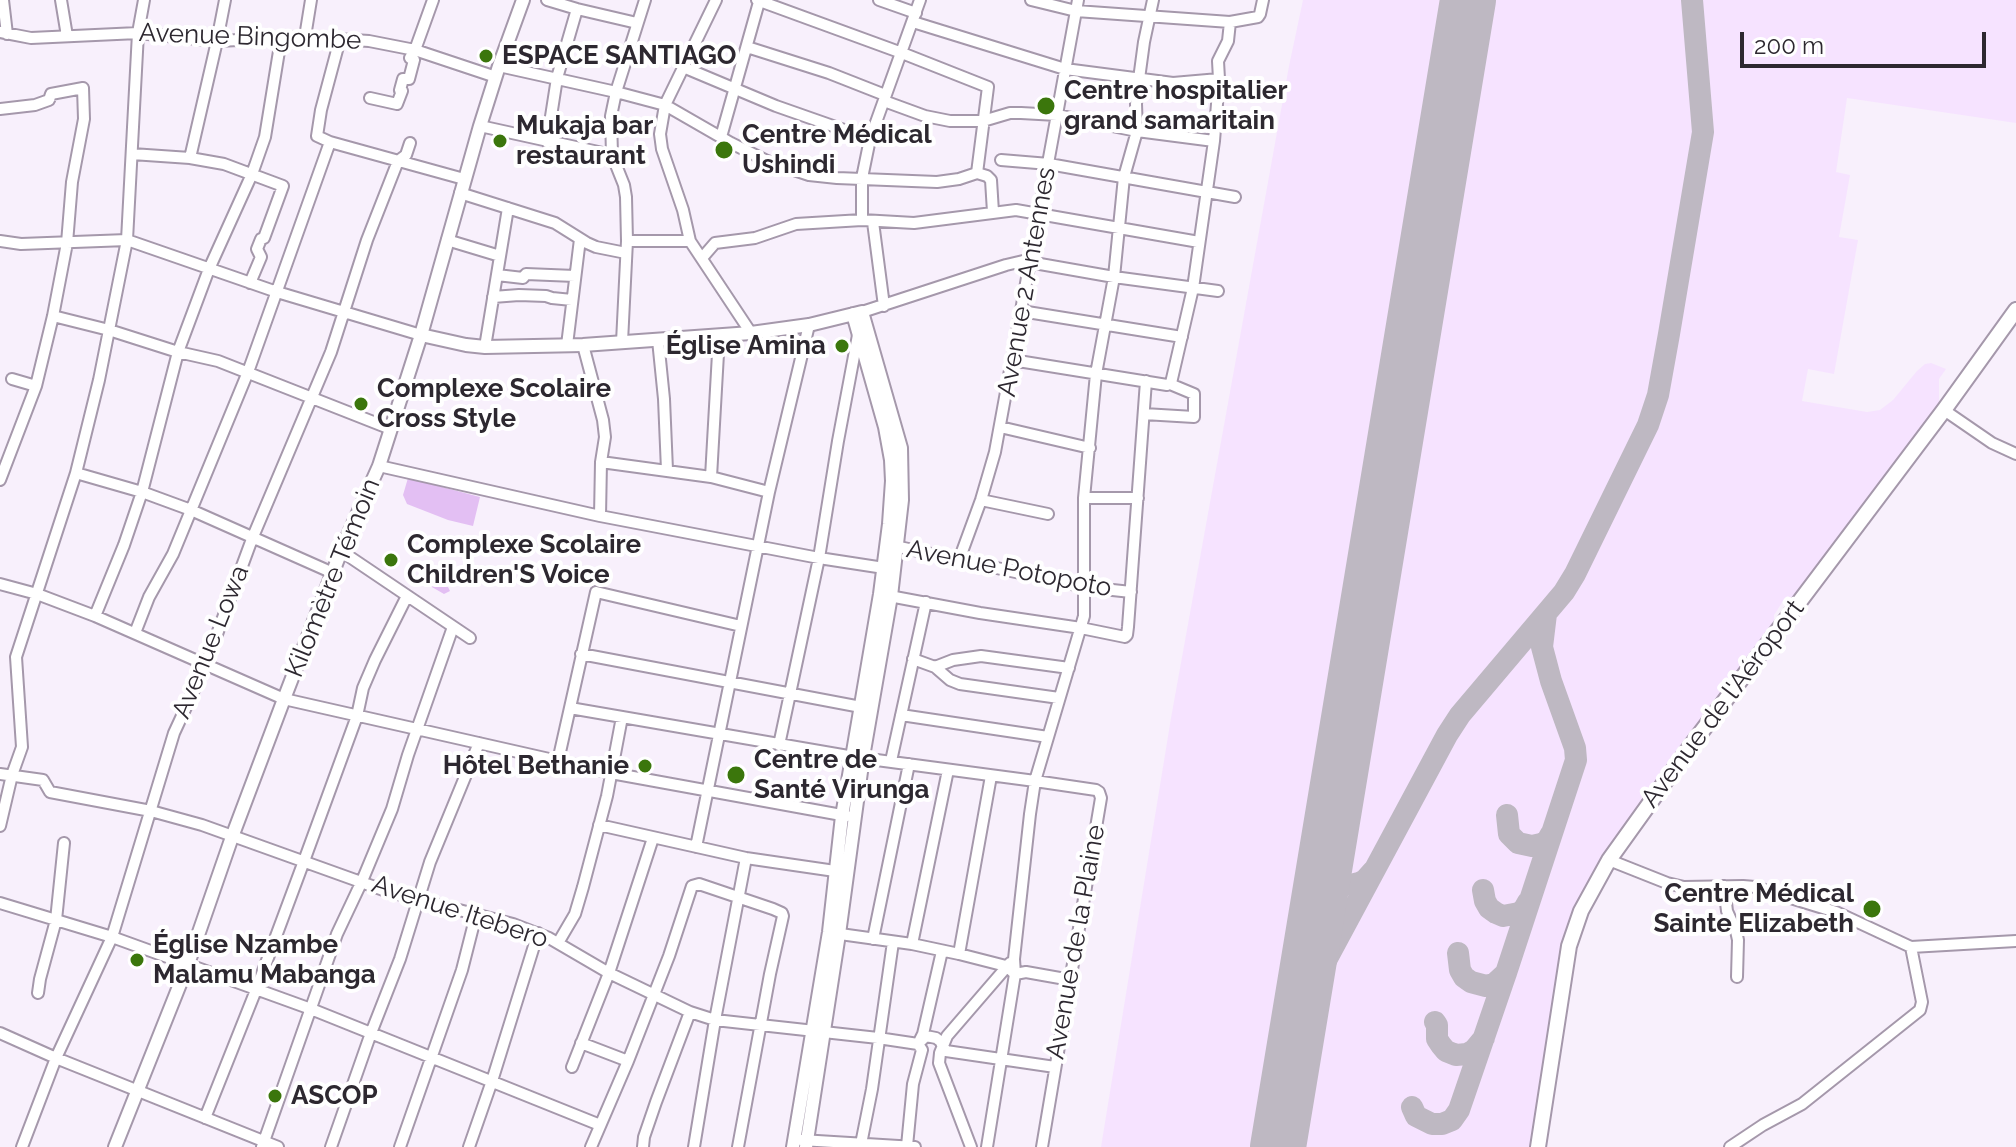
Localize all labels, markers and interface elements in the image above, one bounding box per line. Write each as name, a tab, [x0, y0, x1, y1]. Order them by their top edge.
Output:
scale bar	[1744, 16, 1990, 66]
street label: Avenue Bingombe	[138, 18, 362, 56]
text: 200 m	[1754, 31, 1824, 60]
place label: ESPACE SANTIAGO	[502, 40, 737, 72]
marker: ESPACE SANTIAGO	[477, 47, 495, 65]
place label: Centre hospitalier grand samaritain	[1064, 75, 1288, 136]
marker: Centre hospitalier grand samaritain	[1035, 95, 1057, 117]
place label: Mukaja bar restaurant	[516, 110, 653, 172]
place label: Centre Médical Ushindi	[742, 119, 932, 180]
marker: Mukaja bar restaurant	[491, 132, 509, 150]
marker: Centre Médical Ushindi	[713, 139, 735, 161]
street label: Avenue 2 Antennes	[991, 165, 1063, 399]
place label: Église Amina	[666, 330, 826, 362]
marker: Église Amina	[833, 337, 851, 355]
place label: Complexe Scolaire Cross Style	[377, 373, 611, 434]
marker: Complexe Scolaire Cross Style	[352, 395, 370, 413]
street label: Kilomètre Témoin	[279, 474, 387, 682]
place label: Complexe Scolaire Children'S Voice	[407, 529, 641, 590]
street label: Avenue Potopoto	[904, 534, 1114, 604]
marker: Complexe Scolaire Children'S Voice	[382, 551, 400, 569]
street label: Avenue Lowa	[166, 561, 256, 723]
street label: Avenue de l'Aéroport	[1635, 594, 1811, 814]
place label: Centre de Santé Virunga	[754, 744, 930, 806]
place label: Hôtel Bethanie	[443, 750, 629, 782]
marker: Hôtel Bethanie	[636, 757, 654, 775]
marker: Centre de Santé Virunga	[725, 764, 747, 786]
street label: Avenue de la Plaine	[1040, 822, 1112, 1062]
street label: Avenue Itebero	[368, 869, 552, 955]
place label: Centre Médical Sainte Elizabeth	[1653, 878, 1854, 940]
marker: Centre Médical Sainte Elizabeth	[1861, 898, 1883, 920]
place label: Église Nzambe Malamu Mabanga	[153, 929, 376, 990]
marker: Église Nzambe Malamu Mabanga	[128, 951, 146, 969]
place label: ASCOP	[291, 1080, 378, 1112]
marker: ASCOP	[266, 1087, 284, 1105]

